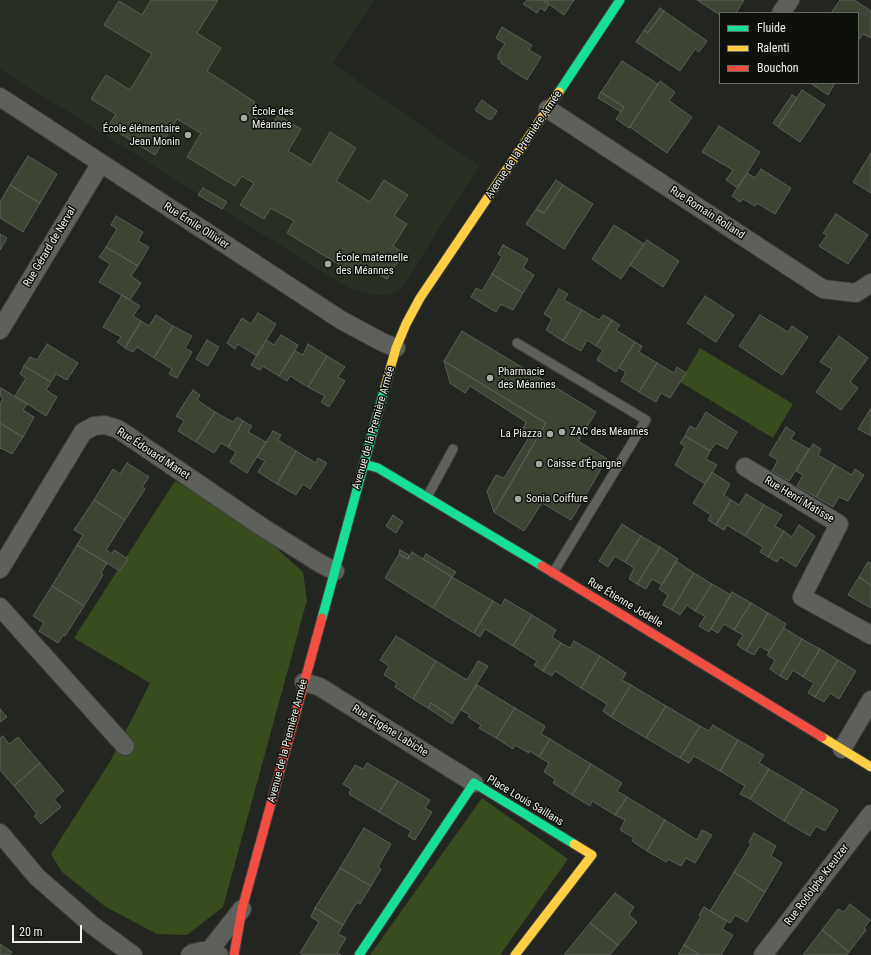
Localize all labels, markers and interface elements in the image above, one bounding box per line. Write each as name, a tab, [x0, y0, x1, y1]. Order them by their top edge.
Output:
legend	[719, 12, 859, 84]
text: Fluide	[757, 21, 786, 35]
text: Ralenti	[757, 41, 790, 55]
text: Bouchon	[757, 61, 799, 75]
street label: Avenue de la Première Armée	[483, 89, 565, 201]
place label: École des Méannes	[252, 105, 294, 131]
marker: École des Méannes	[239, 113, 249, 123]
place label: École élémentaire Jean Monin	[103, 122, 180, 148]
marker: École élémentaire Jean Monin	[183, 130, 193, 140]
street label: Rue Romain Rolland	[667, 184, 747, 242]
street label: Rue Émile Ollivier	[161, 200, 231, 252]
street label: Rue Gérard de Nerval	[21, 205, 79, 289]
place label: École maternelle des Méannes	[336, 251, 408, 277]
marker: École maternelle des Méannes	[323, 259, 333, 269]
street label: Avenue de la Première Armée	[350, 365, 398, 491]
place label: Pharmacie des Méannes	[498, 365, 556, 391]
marker: Pharmacie des Méannes	[485, 373, 495, 383]
place label: ZAC des Méannes	[570, 425, 649, 439]
street label: Rue Édouard Manet	[114, 426, 192, 482]
place label: La Piazza	[500, 427, 542, 441]
marker: ZAC des Méannes	[557, 427, 567, 437]
marker: La Piazza	[545, 429, 555, 439]
place label: Caisse d'Épargne	[547, 457, 621, 471]
marker: Caisse d'Épargne	[534, 459, 544, 469]
street label: Rue Henri Matisse	[762, 474, 836, 526]
place label: Sonia Coiffure	[526, 492, 588, 506]
marker: Sonia Coiffure	[513, 494, 523, 504]
street label: Rue Étienne Jodelle	[585, 575, 665, 631]
street label: Avenue de la Première Armée	[265, 678, 311, 804]
street label: Rue Eugène Labiche	[350, 702, 430, 760]
street label: Place Louis Saillans	[484, 773, 566, 829]
street label: Rue Rodolphe Kreutzer	[782, 842, 852, 928]
scale bar	[14, 917, 84, 943]
text: 20 m	[19, 925, 43, 939]

